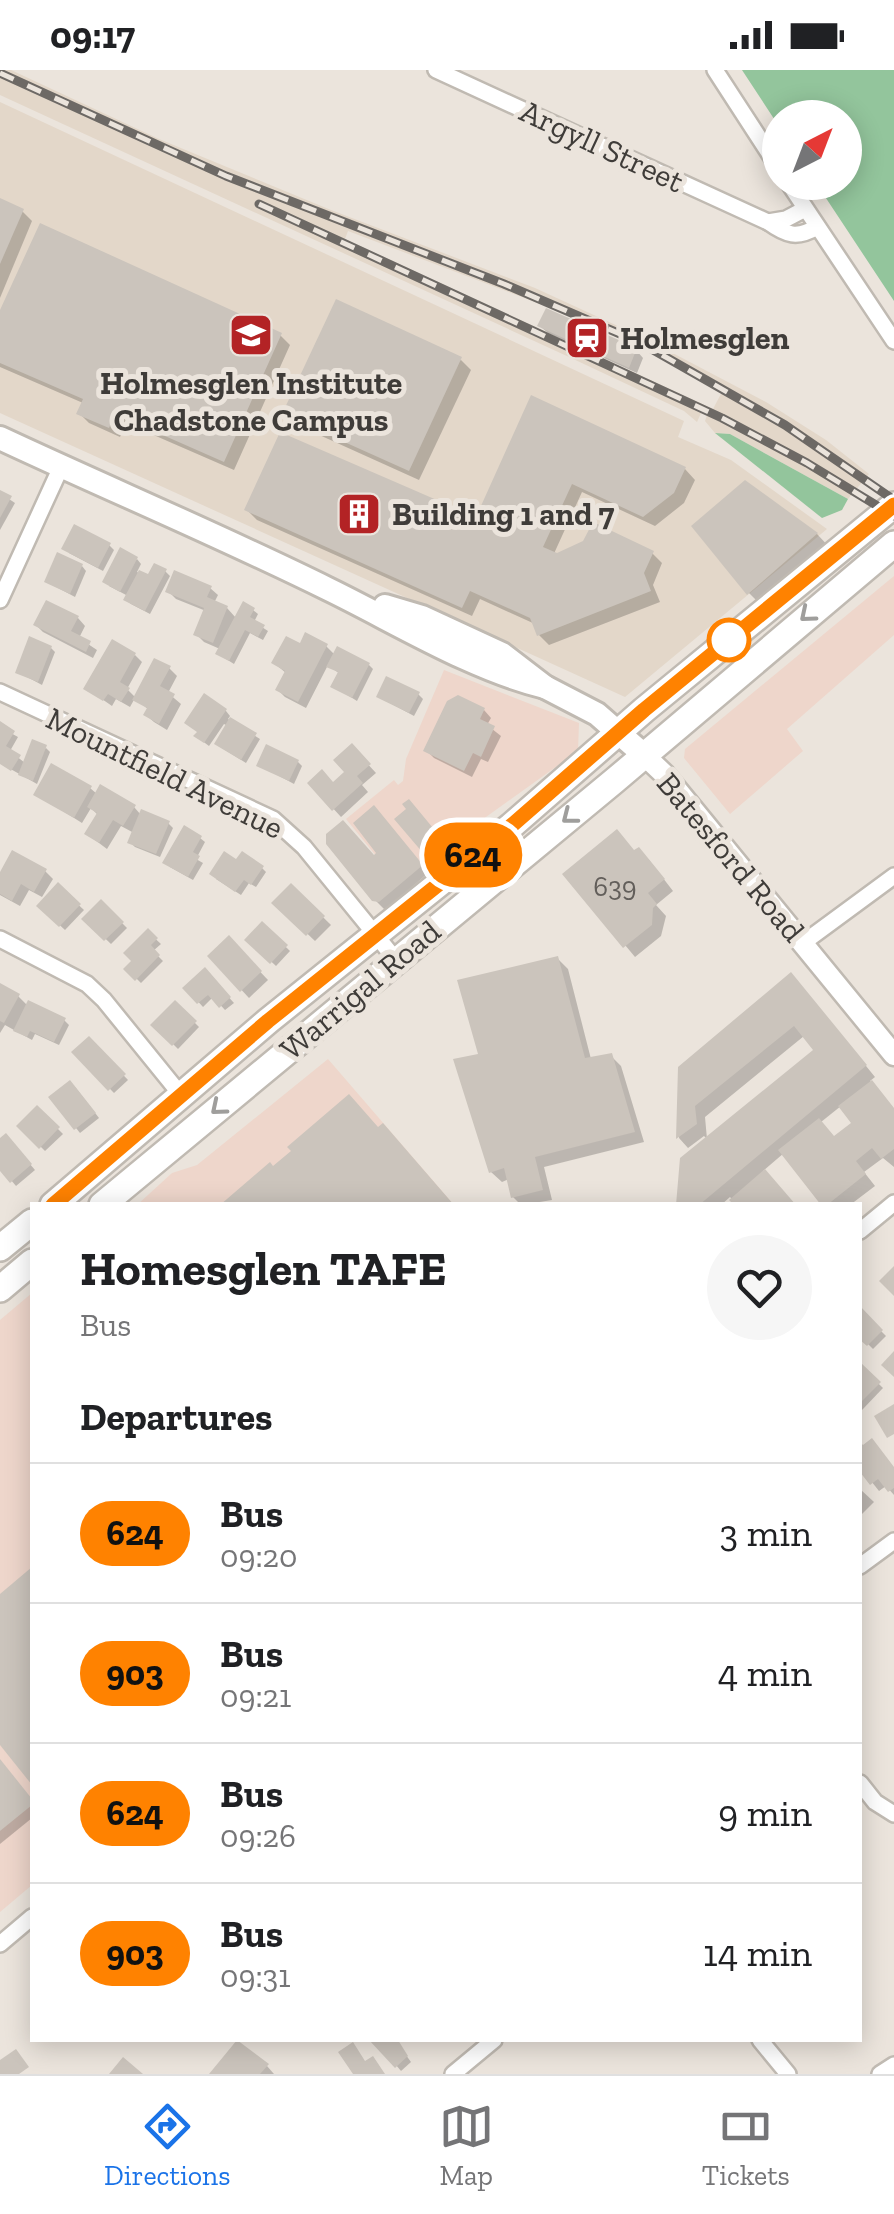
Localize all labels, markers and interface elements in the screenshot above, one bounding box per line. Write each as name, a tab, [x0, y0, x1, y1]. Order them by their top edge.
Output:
text: 09:17	[50, 12, 135, 58]
street label: Argyll Street	[514, 92, 690, 201]
north arrow	[762, 100, 862, 200]
map controls	[762, 100, 862, 200]
school or university icon: Holmesglen Institute Chadstone Campus	[228, 312, 274, 358]
station icon: Holmesglen	[564, 315, 610, 361]
place label: Holmesglen	[620, 319, 790, 357]
place label: Holmesglen Institute Chadstone Campus	[100, 364, 402, 439]
building icon: Building 1 and 7	[336, 491, 382, 537]
place label: Building 1 and 7	[392, 495, 615, 533]
one-way arrow	[801, 604, 819, 622]
unlabelled marker	[708, 619, 750, 661]
street label: Mountfield Avenue	[40, 699, 290, 847]
street label: Batesford Road	[649, 765, 813, 950]
one-way arrow	[562, 805, 580, 823]
line badge: 624	[416, 822, 530, 888]
text: 624	[444, 834, 502, 876]
house number: 639	[593, 870, 637, 903]
street label: Warrigal Road	[272, 912, 448, 1068]
one-way arrow	[211, 1097, 229, 1115]
button: heart	[707, 1235, 812, 1340]
text: Homesglen TAFE	[80, 1240, 447, 1297]
text: Bus	[80, 1306, 131, 1344]
text: Departures	[80, 1394, 272, 1440]
text: Bus	[220, 1491, 283, 1537]
text: 3 min	[720, 1510, 812, 1556]
text: 624	[106, 1512, 164, 1554]
text: 09:20	[220, 1537, 298, 1575]
text: Bus	[220, 1631, 283, 1677]
text: 4 min	[718, 1650, 812, 1696]
text: 903	[106, 1652, 164, 1694]
text: 09:21	[220, 1677, 291, 1715]
text: Bus	[220, 1771, 283, 1817]
text: 9 min	[718, 1790, 812, 1836]
text: 624	[106, 1792, 164, 1834]
text: 09:26	[220, 1817, 296, 1855]
text: Bus	[220, 1911, 283, 1957]
text: 14 min	[703, 1930, 812, 1976]
text: 903	[106, 1932, 164, 1974]
text: 09:31	[220, 1957, 291, 1995]
tab: Directions	[104, 2099, 230, 2192]
tab: Map	[439, 2099, 494, 2192]
tab: Tickets	[702, 2099, 790, 2192]

